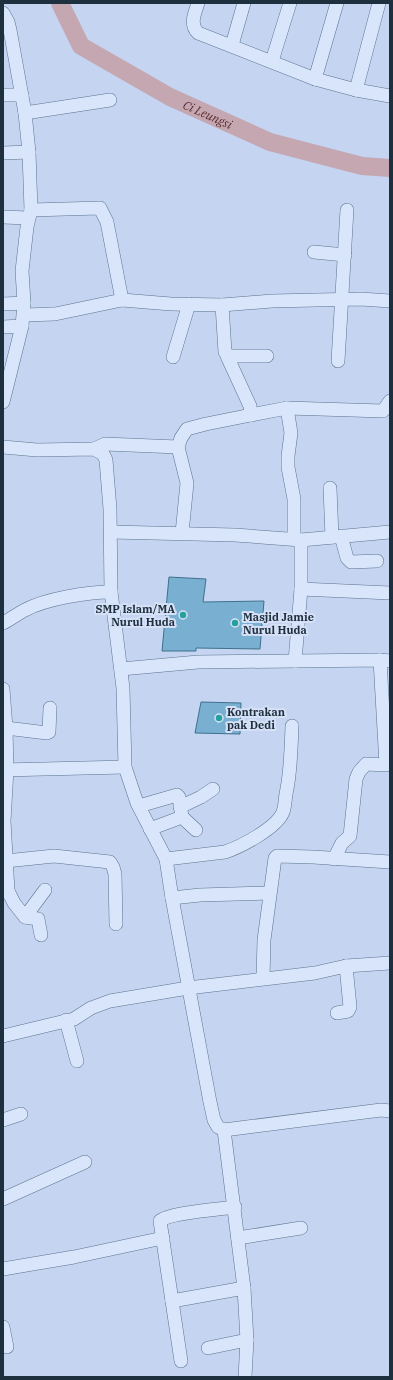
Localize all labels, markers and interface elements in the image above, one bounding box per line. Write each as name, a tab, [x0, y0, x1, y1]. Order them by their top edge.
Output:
water label: Ci Leungsi	[181, 96, 235, 132]
place label: SMP Islam/MA Nurul Huda	[96, 602, 175, 629]
marker: SMP Islam/MA Nurul Huda	[178, 610, 188, 620]
place label: Masjid Jamie Nurul Huda	[243, 610, 314, 637]
marker: Masjid Jamie Nurul Huda	[230, 618, 240, 628]
place label: Kontrakan pak Dedi	[227, 705, 285, 732]
marker: Kontrakan pak Dedi	[214, 713, 224, 723]

